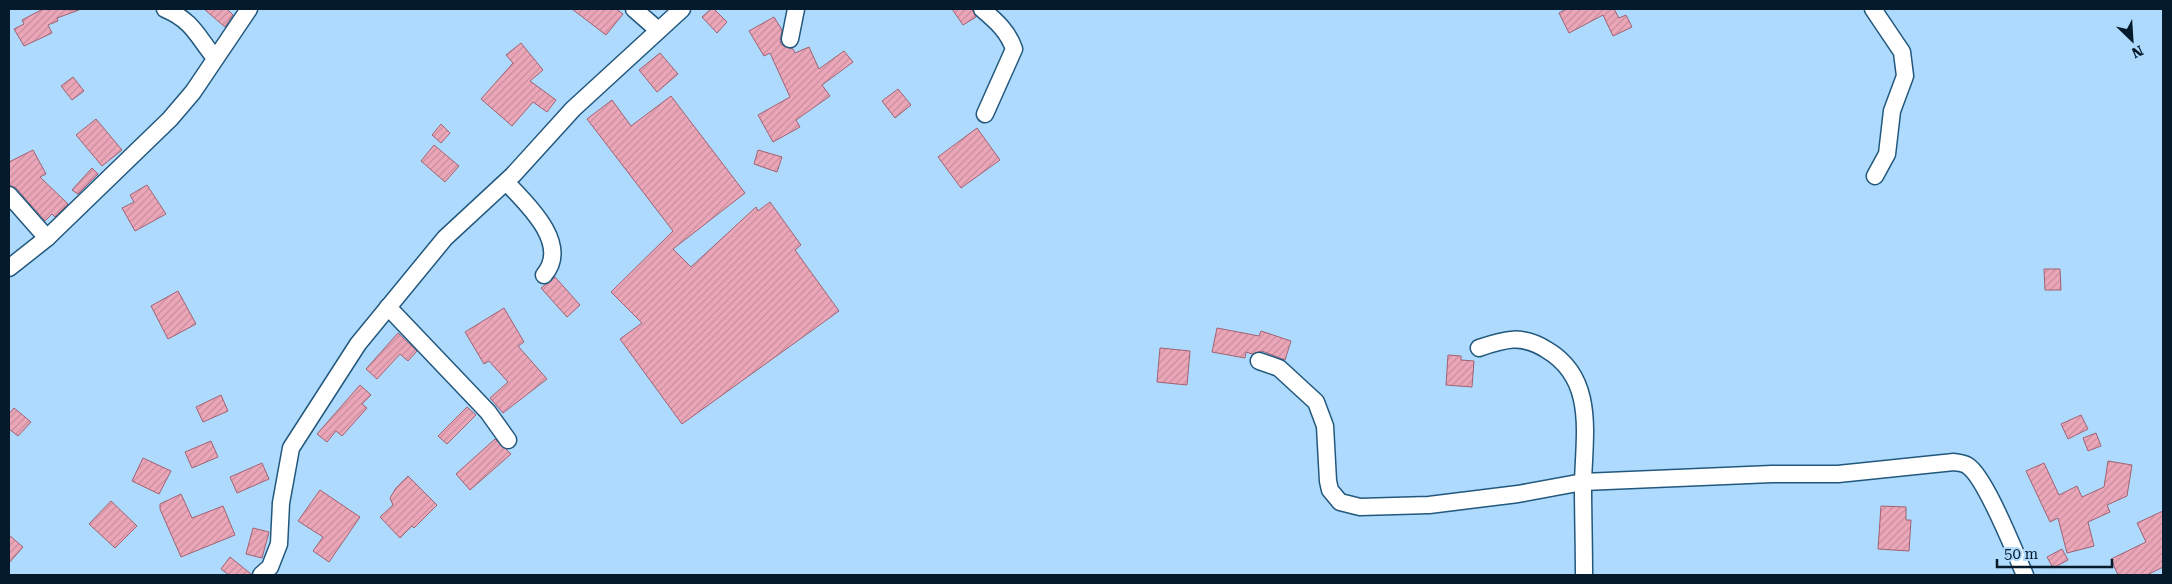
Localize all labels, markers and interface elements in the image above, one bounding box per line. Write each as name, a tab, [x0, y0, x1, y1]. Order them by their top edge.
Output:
north arrow	[2107, 15, 2157, 65]
text: N	[2129, 42, 2146, 61]
scale bar	[1997, 536, 2112, 568]
text: 50 m	[2004, 545, 2039, 563]

